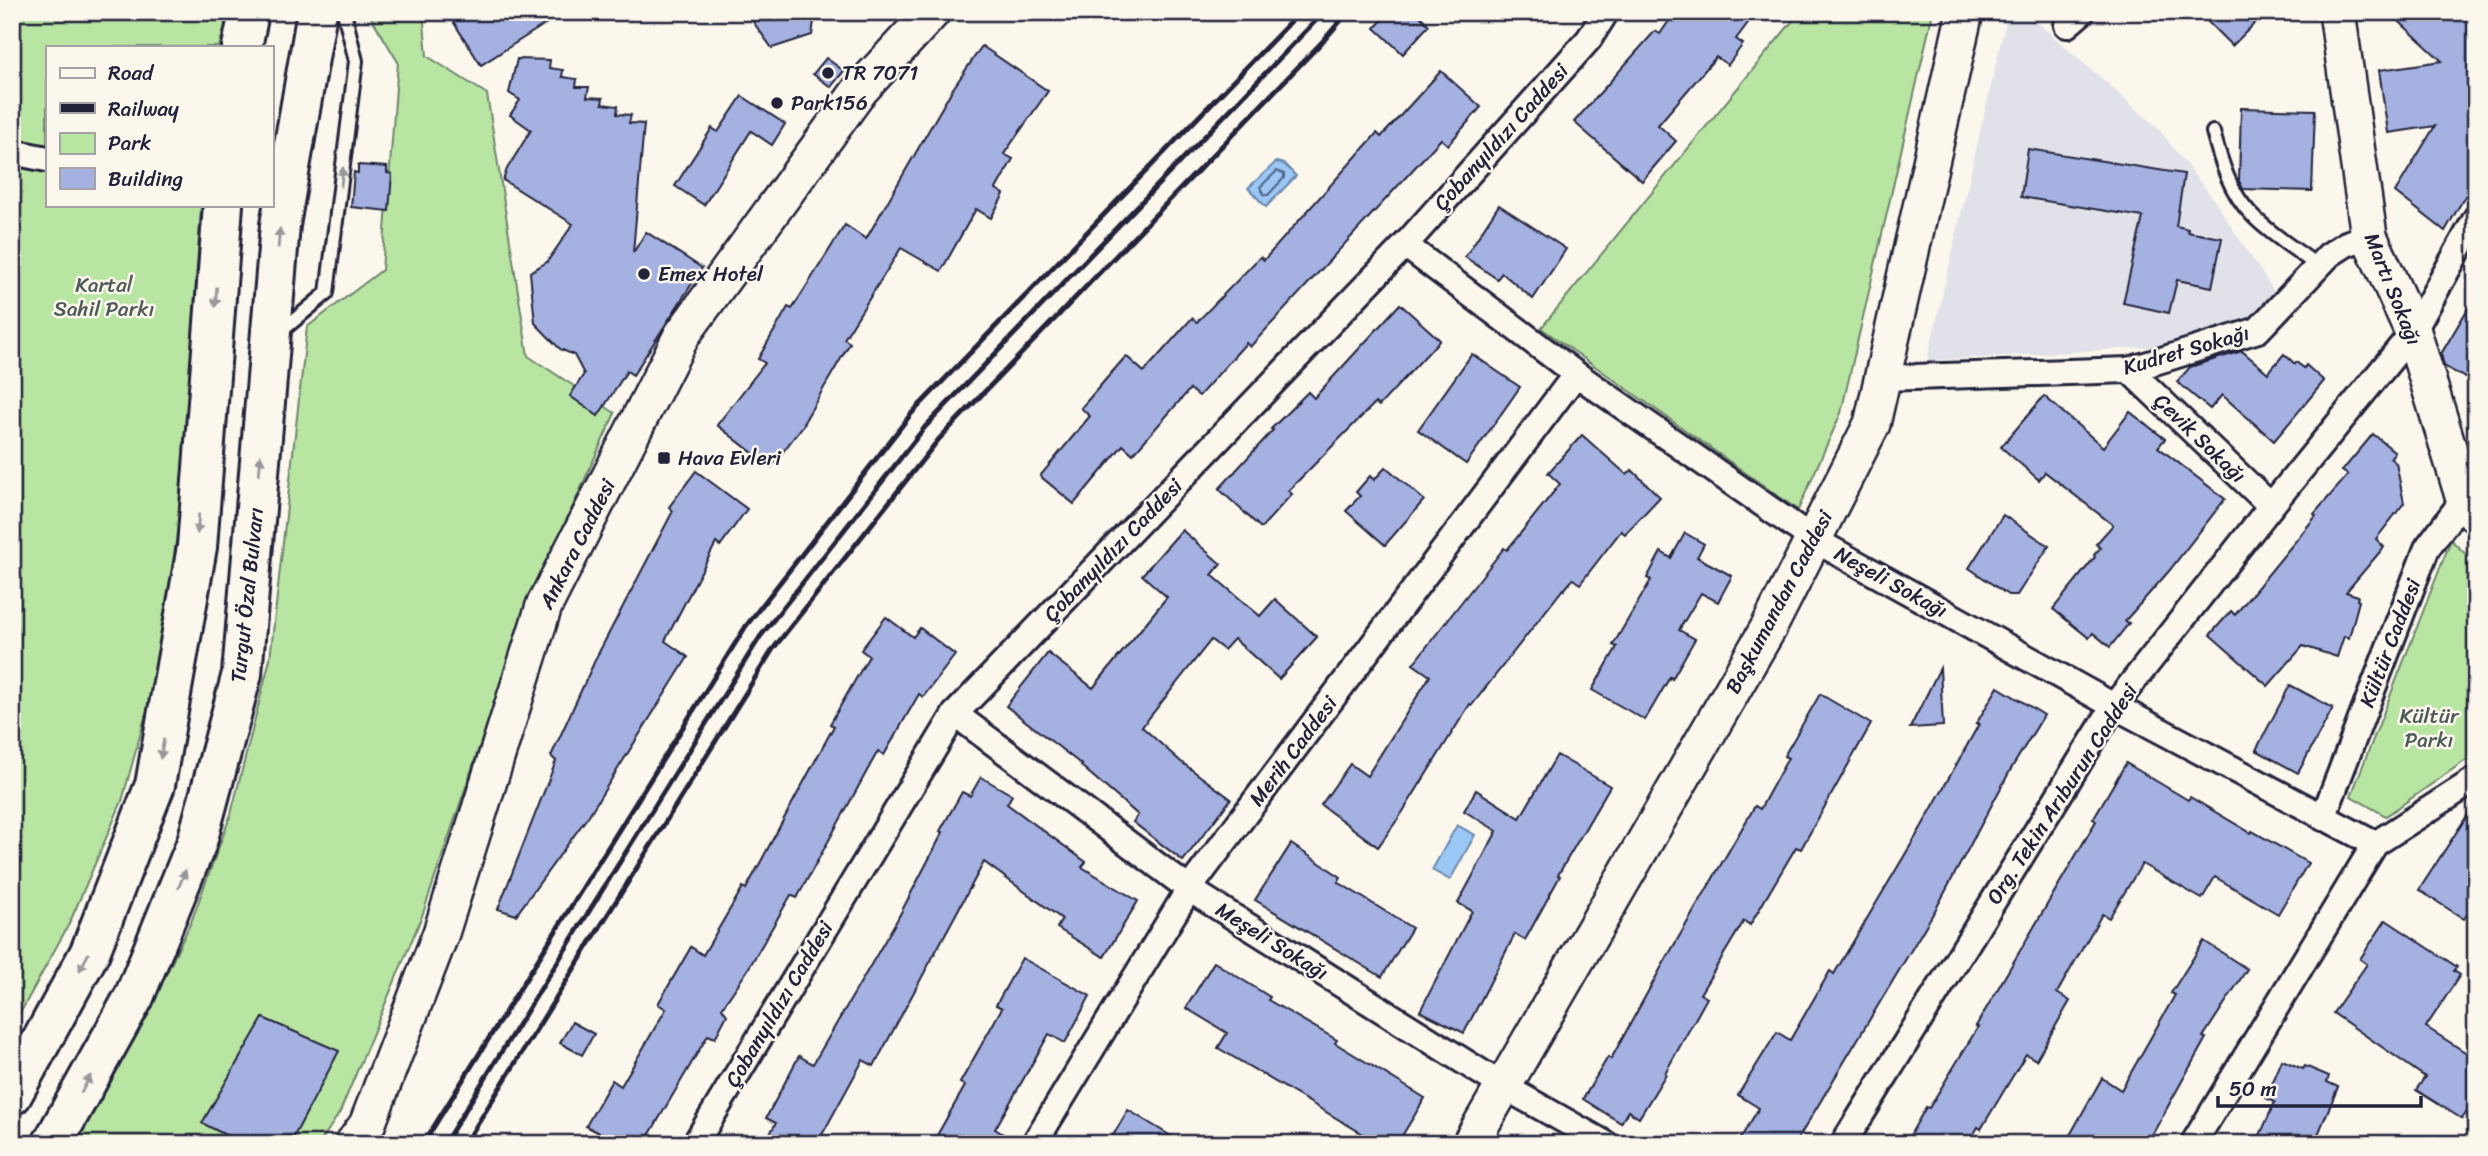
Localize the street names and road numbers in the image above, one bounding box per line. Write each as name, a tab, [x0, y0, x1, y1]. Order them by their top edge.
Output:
street label: Çobanyıldızı Caddesi	[1424, 53, 1579, 220]
street label: Martı Sokağı	[2353, 227, 2433, 351]
street label: Kudret Sokağı	[2118, 314, 2254, 386]
street label: Çevik Sokağı	[2144, 383, 2256, 493]
street label: Çobanyıldızı Caddesi	[1034, 468, 1193, 631]
street label: Ankara Caddesi	[527, 471, 627, 617]
street label: Başkumandan Caddesi	[1714, 502, 1844, 701]
street label: Turgut Özal Bulvarı	[219, 505, 275, 685]
street label: Neşeli Sokağı	[1827, 535, 1955, 629]
street label: Kültür Caddesi	[2348, 572, 2432, 713]
street label: Org. Tekin Arıburun Caddesi	[1976, 675, 2149, 912]
street label: Merih Caddesi	[1238, 686, 1348, 815]
street label: Meşeli Sokağı	[1208, 891, 1336, 991]
street label: Çobanyıldızı Caddesi	[714, 912, 845, 1095]

